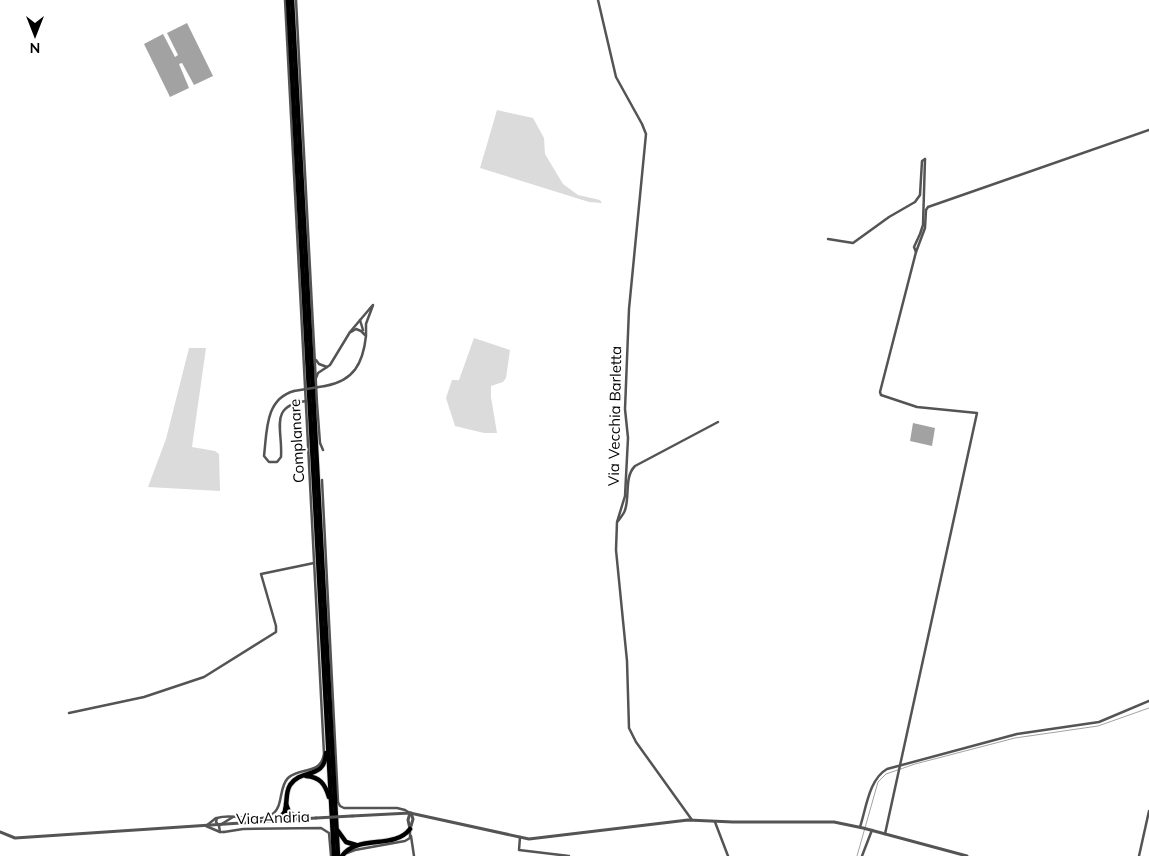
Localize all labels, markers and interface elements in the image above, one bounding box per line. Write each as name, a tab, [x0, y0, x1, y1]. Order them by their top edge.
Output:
north arrow	[10, 10, 60, 60]
text: N	[30, 39, 40, 57]
street label: Via Vecchia Barletta	[604, 346, 625, 486]
street label: Complanare	[285, 398, 308, 484]
street label: Via Andria	[236, 807, 310, 828]

